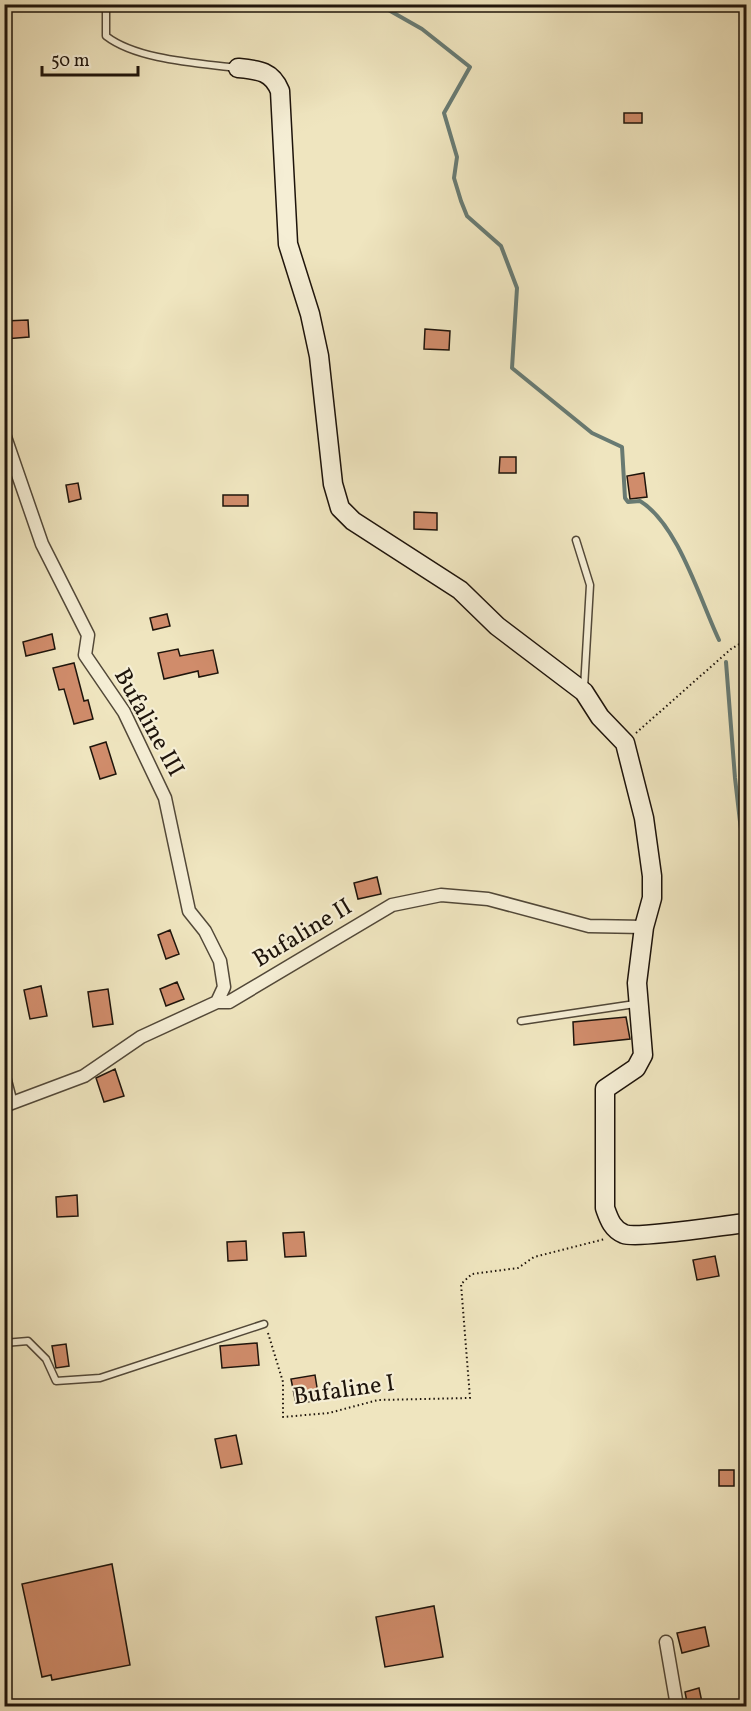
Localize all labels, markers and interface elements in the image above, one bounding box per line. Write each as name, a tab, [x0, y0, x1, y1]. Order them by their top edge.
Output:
scale bar	[42, 39, 138, 77]
text: 50 m	[51, 49, 90, 74]
street label: Bufaline III	[104, 663, 192, 783]
street label: Bufaline II	[247, 891, 359, 977]
street label: Bufaline I	[291, 1367, 397, 1415]

